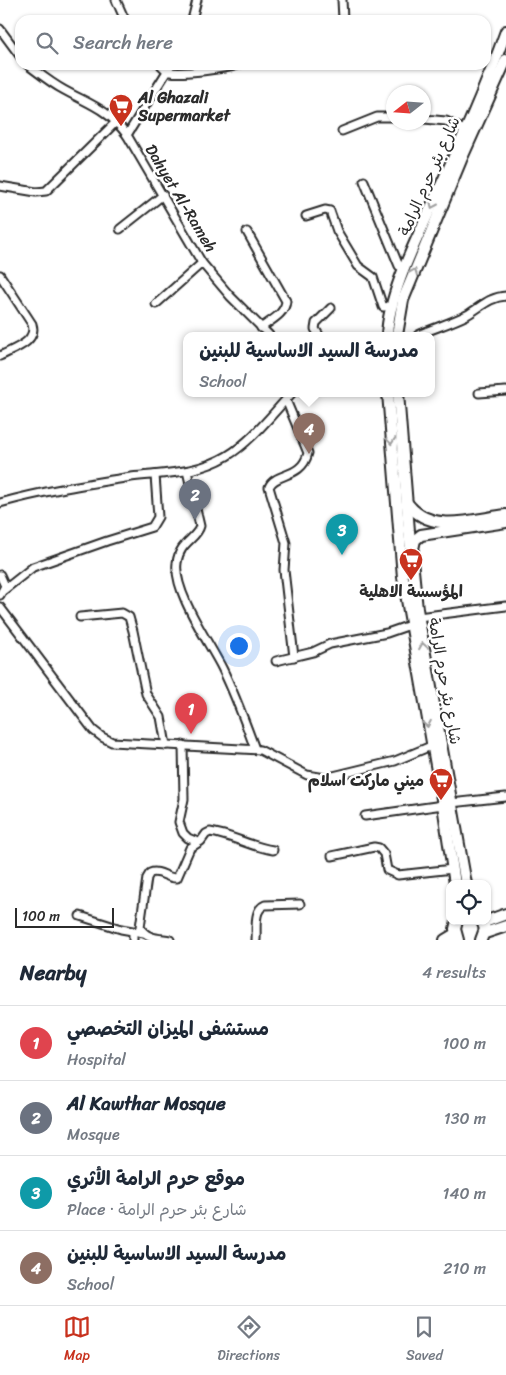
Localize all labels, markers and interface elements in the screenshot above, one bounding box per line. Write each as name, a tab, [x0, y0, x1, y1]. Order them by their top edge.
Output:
search box	[15, 15, 491, 70]
text: Search here	[73, 26, 173, 59]
icon: search	[33, 29, 61, 57]
place label: Al Ghazali Supermarket	[137, 83, 231, 130]
north arrow	[386, 85, 431, 130]
supermarket icon: Al Ghazali Supermarket	[108, 93, 134, 127]
street label: شارع بئر حرم الرامة	[390, 111, 468, 241]
street label: Dahyet Al-Rameh	[137, 138, 225, 258]
one-way arrow	[428, 200, 439, 209]
one-way arrow	[408, 268, 419, 277]
popup	[183, 332, 435, 397]
text: مدرسة السيد الاساسية للبنين	[199, 334, 419, 367]
text: School	[199, 367, 247, 396]
pin: 4	[293, 413, 325, 454]
one-way arrow	[386, 438, 397, 446]
pin: 2	[179, 479, 211, 520]
pin: 3	[326, 514, 358, 555]
supermarket icon: المؤسسة الاهلية	[398, 547, 424, 581]
place label: المؤسسة الاهلية	[359, 577, 463, 606]
street label: شارع بئر حرم الرامة	[420, 615, 470, 747]
your location	[226, 633, 252, 659]
one-way arrow	[418, 642, 428, 651]
pin: 1	[175, 693, 207, 734]
one-way arrow	[422, 719, 432, 728]
place label: ميني ماركت اسلام	[308, 766, 424, 795]
supermarket icon: ميني ماركت اسلام	[428, 767, 454, 801]
map controls	[446, 880, 491, 925]
button: locate	[446, 880, 491, 925]
text: 100 m	[22, 904, 60, 929]
scale bar	[15, 905, 114, 928]
text: Nearby	[20, 954, 86, 992]
text: 4 results	[422, 958, 486, 987]
text: مستشفى الميزان التخصصي	[67, 1012, 269, 1045]
text: 1	[33, 1029, 39, 1058]
text: 100 m	[442, 1029, 486, 1058]
text: Hospital	[67, 1045, 126, 1074]
text: Al Kawthar Mosque	[67, 1087, 226, 1120]
text: 2	[31, 1104, 41, 1133]
text: 130 m	[444, 1104, 486, 1133]
text: Mosque	[67, 1120, 120, 1149]
text: موقع حرم الرامة الأثري	[67, 1162, 245, 1195]
text: 3	[32, 1179, 40, 1208]
text: 140 m	[443, 1179, 486, 1208]
text: Place · شارع بئر حرم الرامة	[67, 1195, 247, 1224]
text: مدرسة السيد الاساسية للبنين	[67, 1237, 286, 1270]
text: 4	[31, 1254, 41, 1283]
text: 210 m	[443, 1254, 486, 1283]
text: School	[67, 1270, 114, 1299]
tab: Map	[63, 1313, 91, 1368]
tab: Directions	[217, 1313, 280, 1368]
tab: Saved	[406, 1313, 443, 1368]

